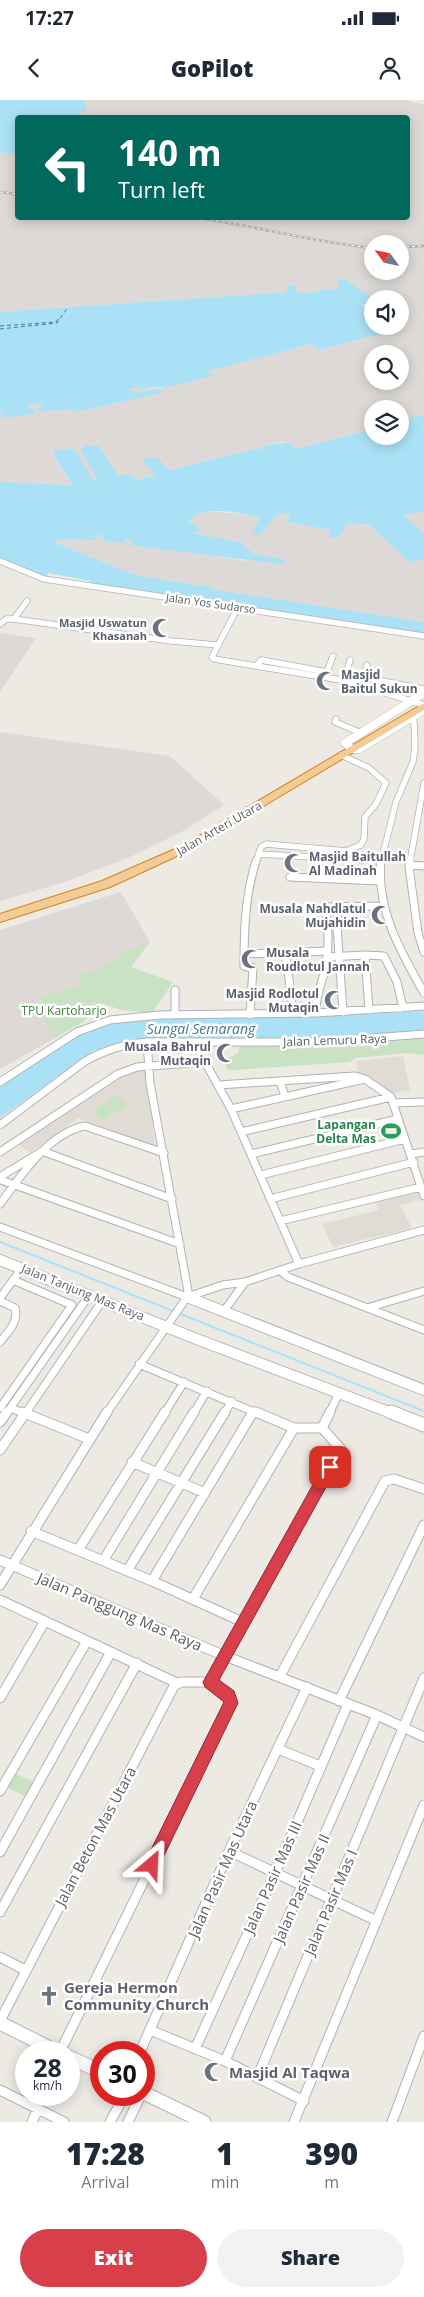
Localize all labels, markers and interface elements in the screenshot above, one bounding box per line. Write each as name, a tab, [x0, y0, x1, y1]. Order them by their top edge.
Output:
text: 17:27	[25, 5, 74, 31]
text: GoPilot	[171, 53, 253, 83]
icon: back	[20, 54, 48, 82]
icon: person	[376, 54, 404, 82]
text: 140 m	[118, 129, 222, 176]
icon: left	[35, 135, 100, 200]
text: Turn left	[118, 174, 205, 204]
north arrow	[364, 235, 409, 280]
map controls	[364, 235, 409, 445]
button: sound	[364, 290, 409, 335]
button: search	[364, 345, 409, 390]
button: layers	[364, 400, 409, 445]
street label: Jalan Yos Sudarso	[164, 589, 257, 617]
place label: Masjid Uswatun Khasanah	[59, 615, 147, 643]
mosque icon: Masjid Uswatun Khasanah	[151, 617, 173, 639]
place label: Masjid Baitul Sukun	[341, 666, 418, 697]
mosque icon: Masjid Baitul Sukun	[315, 670, 337, 692]
street label: Jalan Arteri Utara	[172, 797, 265, 860]
place label: Masjid Baitullah Al Madinah	[309, 848, 406, 879]
mosque icon: Masjid Baitullah Al Madinah	[283, 852, 305, 874]
place label: Musala Nahdlatul Mujahidin	[259, 900, 366, 931]
mosque icon: Musala Nahdlatul Mujahidin	[370, 904, 392, 926]
place label: Musala Roudlotul Jannah	[266, 944, 370, 975]
mosque icon: Musala Roudlotul Jannah	[240, 948, 262, 970]
place label: Masjid Rodlotul Mutaqin	[226, 985, 319, 1016]
mosque icon: Masjid Rodlotul Mutaqin	[323, 989, 345, 1011]
park label: TPU Kartoharjo	[21, 1002, 107, 1019]
water label: Sungai Semarang	[147, 1019, 256, 1038]
street label: Jalan Lemuru Raya	[282, 1030, 387, 1050]
place label: Musala Bahrul Mutaqin	[124, 1038, 211, 1069]
mosque icon: Musala Bahrul Mutaqin	[215, 1042, 237, 1064]
place label: Lapangan Delta Mas	[316, 1116, 376, 1147]
sports icon: Lapangan Delta Mas	[380, 1120, 402, 1142]
street label: Jalan Tanjung Mas Raya	[18, 1259, 147, 1324]
pin	[309, 1446, 351, 1488]
icon: arrive	[316, 1453, 344, 1481]
street label: Jalan Panggung Mas Raya	[33, 1566, 205, 1655]
street label: Jalan Beton Mas Utara	[49, 1763, 140, 1911]
street label: Jalan Pasir Mas Utara	[182, 1797, 261, 1942]
street label: Jalan Pasir Mas III	[239, 1818, 305, 1936]
position arrow	[125, 1838, 177, 1890]
street label: Jalan Pasir Mas II	[298, 1846, 361, 1960]
street label: Jalan Pasir Mas I	[300, 1846, 360, 1958]
place label: Gereja Hermon Community Church	[64, 1977, 209, 2014]
church icon: Gereja Hermon Community Church	[38, 1985, 60, 2007]
speed limit sign: 30	[90, 2041, 155, 2106]
text: 28	[33, 2050, 62, 2084]
mosque icon: Masjid Al Taqwa	[203, 2061, 225, 2083]
place label: Masjid Al Taqwa	[229, 2062, 350, 2082]
text: km/h	[33, 2077, 62, 2094]
text: 17:28	[66, 2133, 145, 2174]
text: 1	[216, 2133, 234, 2174]
text: 390	[305, 2133, 358, 2174]
text: Arrival	[81, 2171, 129, 2193]
text: min	[211, 2171, 239, 2193]
text: m	[324, 2171, 339, 2193]
button: Exit	[20, 2229, 207, 2287]
button: Share	[217, 2229, 404, 2287]

